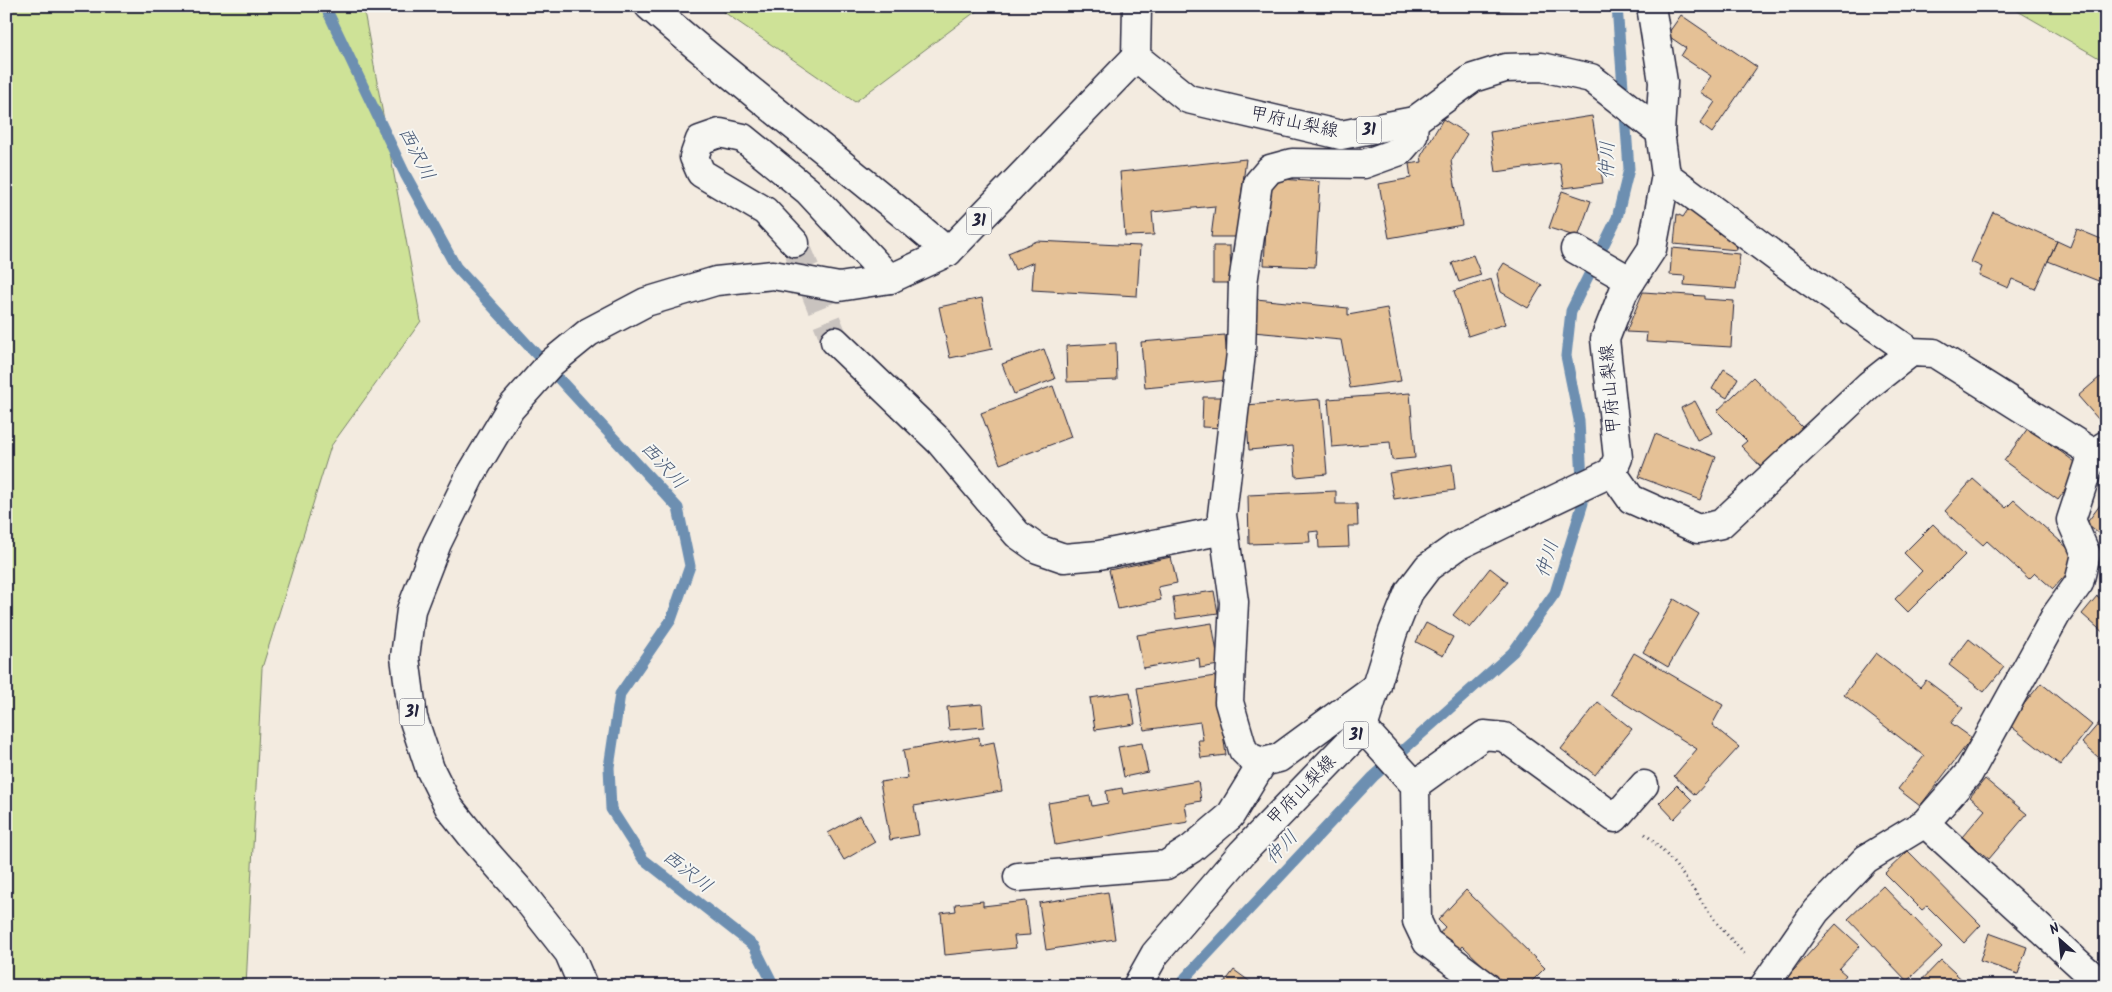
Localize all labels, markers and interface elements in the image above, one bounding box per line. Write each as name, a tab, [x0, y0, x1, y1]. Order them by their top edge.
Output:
street label: 甲府山梨線	[1247, 99, 1341, 147]
road number: 31	[1356, 116, 1382, 144]
water label: 西沢川	[390, 122, 442, 186]
water label: 仲川	[1592, 140, 1624, 180]
road number: 31	[966, 208, 992, 235]
street label: 甲府山梨線	[1593, 343, 1629, 435]
water label: 西沢川	[633, 435, 693, 497]
water label: 仲川	[1528, 536, 1568, 582]
road number: 31	[400, 699, 424, 726]
road number: 31	[1344, 722, 1368, 748]
street label: 甲府山梨線	[1260, 749, 1344, 833]
water label: 仲川	[1258, 824, 1306, 872]
water label: 西沢川	[655, 843, 719, 901]
north arrow	[2034, 914, 2084, 964]
text: N	[2046, 917, 2064, 941]

